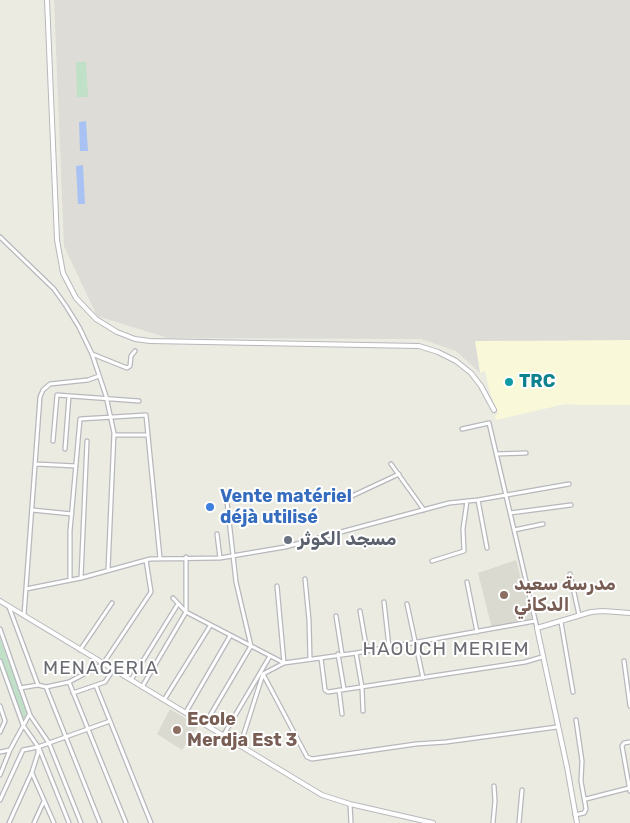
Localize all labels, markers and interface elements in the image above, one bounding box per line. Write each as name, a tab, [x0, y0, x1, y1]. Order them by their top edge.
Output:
place label: TRC	[519, 371, 555, 393]
marker: TRC	[503, 376, 515, 388]
place label: Vente matériel déjà utilisé	[220, 486, 352, 528]
marker: Vente matériel déjà utilisé	[204, 501, 216, 513]
place label: مسجد الكوثر	[298, 529, 396, 551]
marker: مسجد الكوثر	[282, 534, 294, 546]
place label: مدرسة سعيد الدكاني	[514, 574, 616, 616]
marker: مدرسة سعيد الدكاني	[498, 589, 510, 601]
district label: HAOUCH MERIEM	[361, 639, 531, 661]
district label: MENACERIA	[42, 658, 160, 680]
place label: Ecole Merdja Est 3	[187, 709, 297, 752]
marker: Ecole Merdja Est 3	[171, 724, 183, 736]

